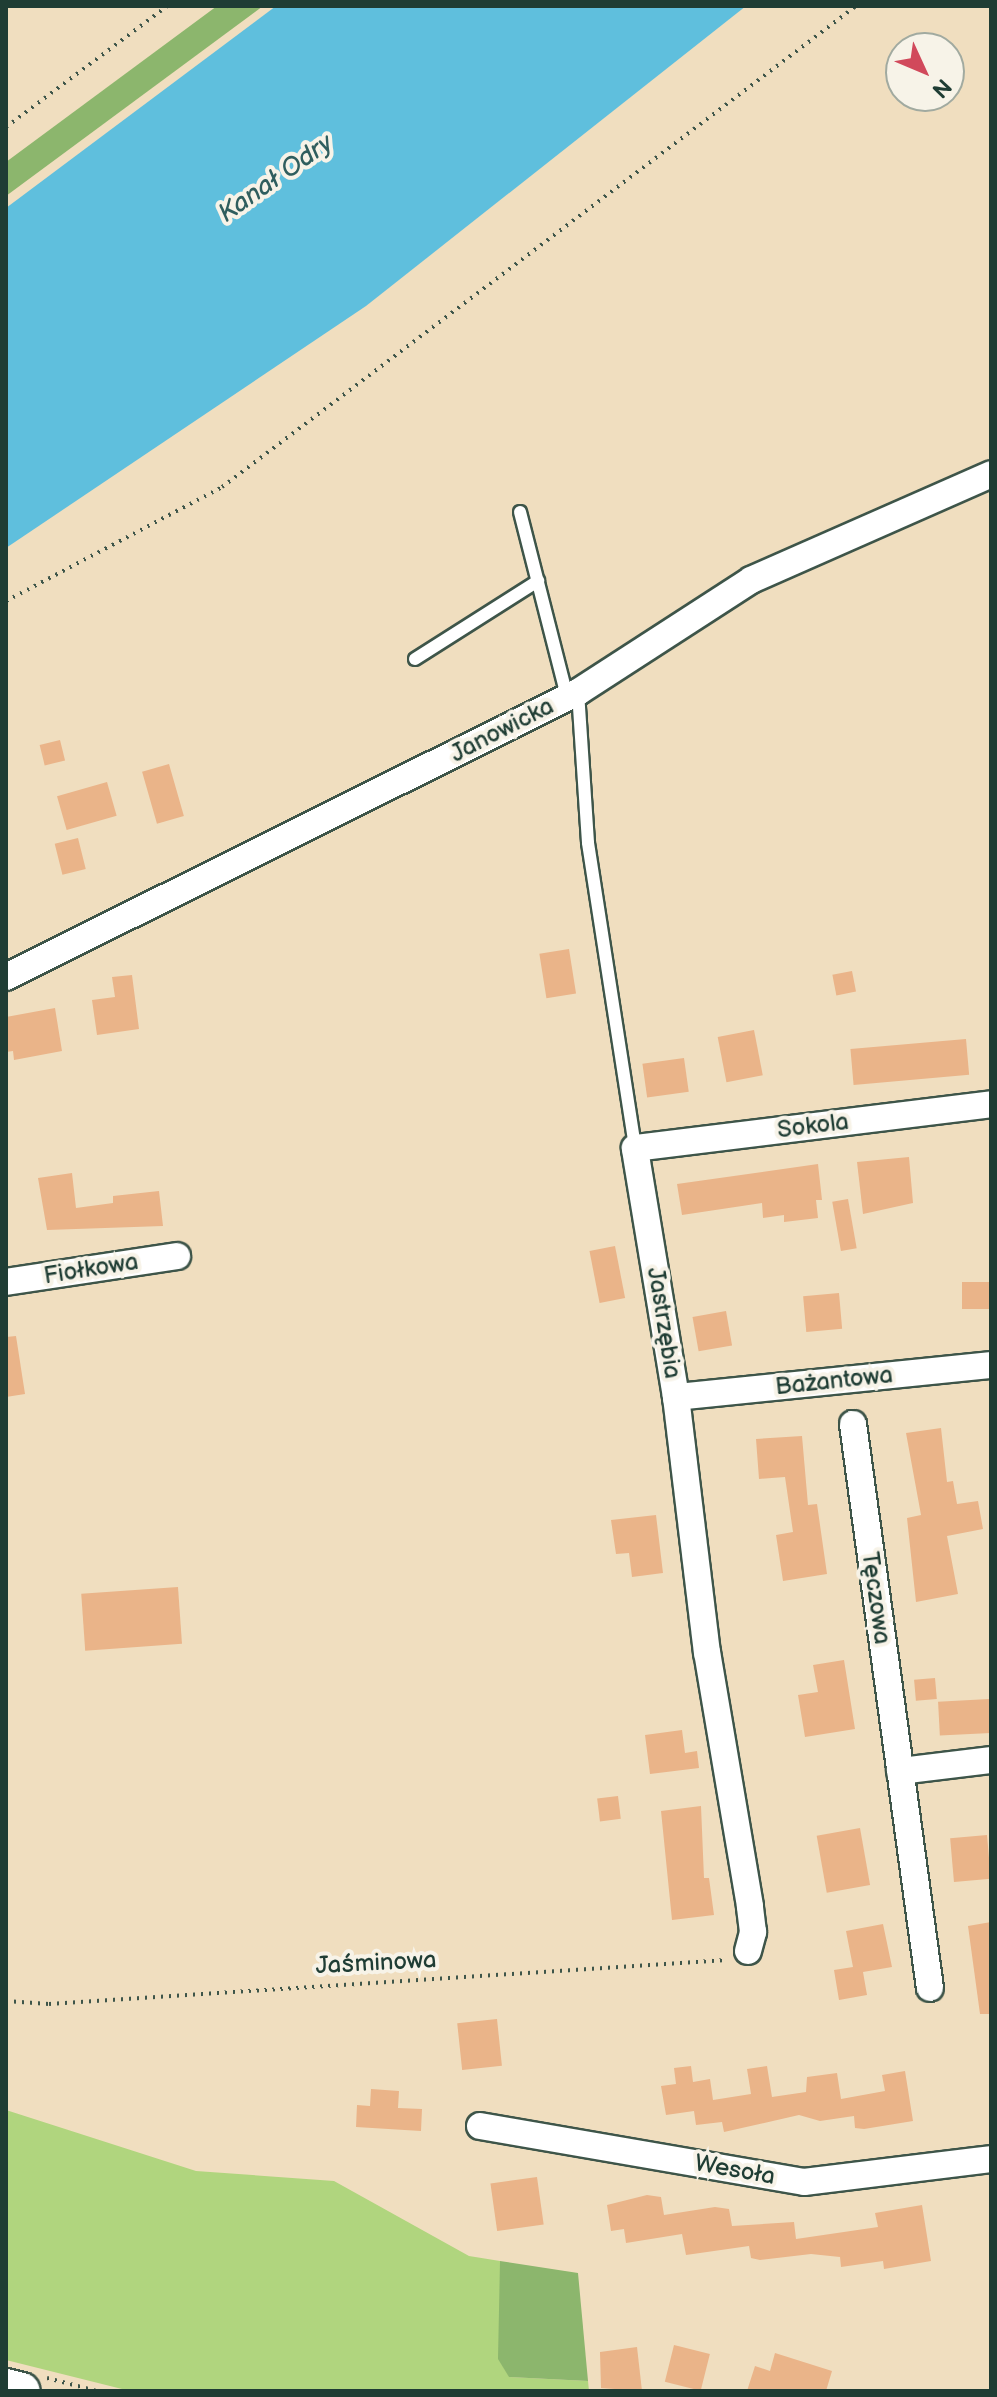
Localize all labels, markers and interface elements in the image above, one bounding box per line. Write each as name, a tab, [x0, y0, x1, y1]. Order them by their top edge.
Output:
north arrow	[885, 32, 965, 112]
text: N	[926, 72, 957, 103]
water label: Kanał Odry	[213, 128, 339, 230]
street label: Janowicka	[446, 692, 558, 768]
street label: Sokola	[776, 1107, 850, 1145]
street label: Fiołkowa	[42, 1247, 140, 1291]
street label: Jastrzębia	[641, 1265, 687, 1381]
street label: Bażantowa	[774, 1361, 894, 1401]
street label: Tęczowa	[855, 1550, 897, 1646]
street label: Jaśminowa	[315, 1945, 437, 1981]
street label: Wesoła	[693, 2149, 777, 2191]

